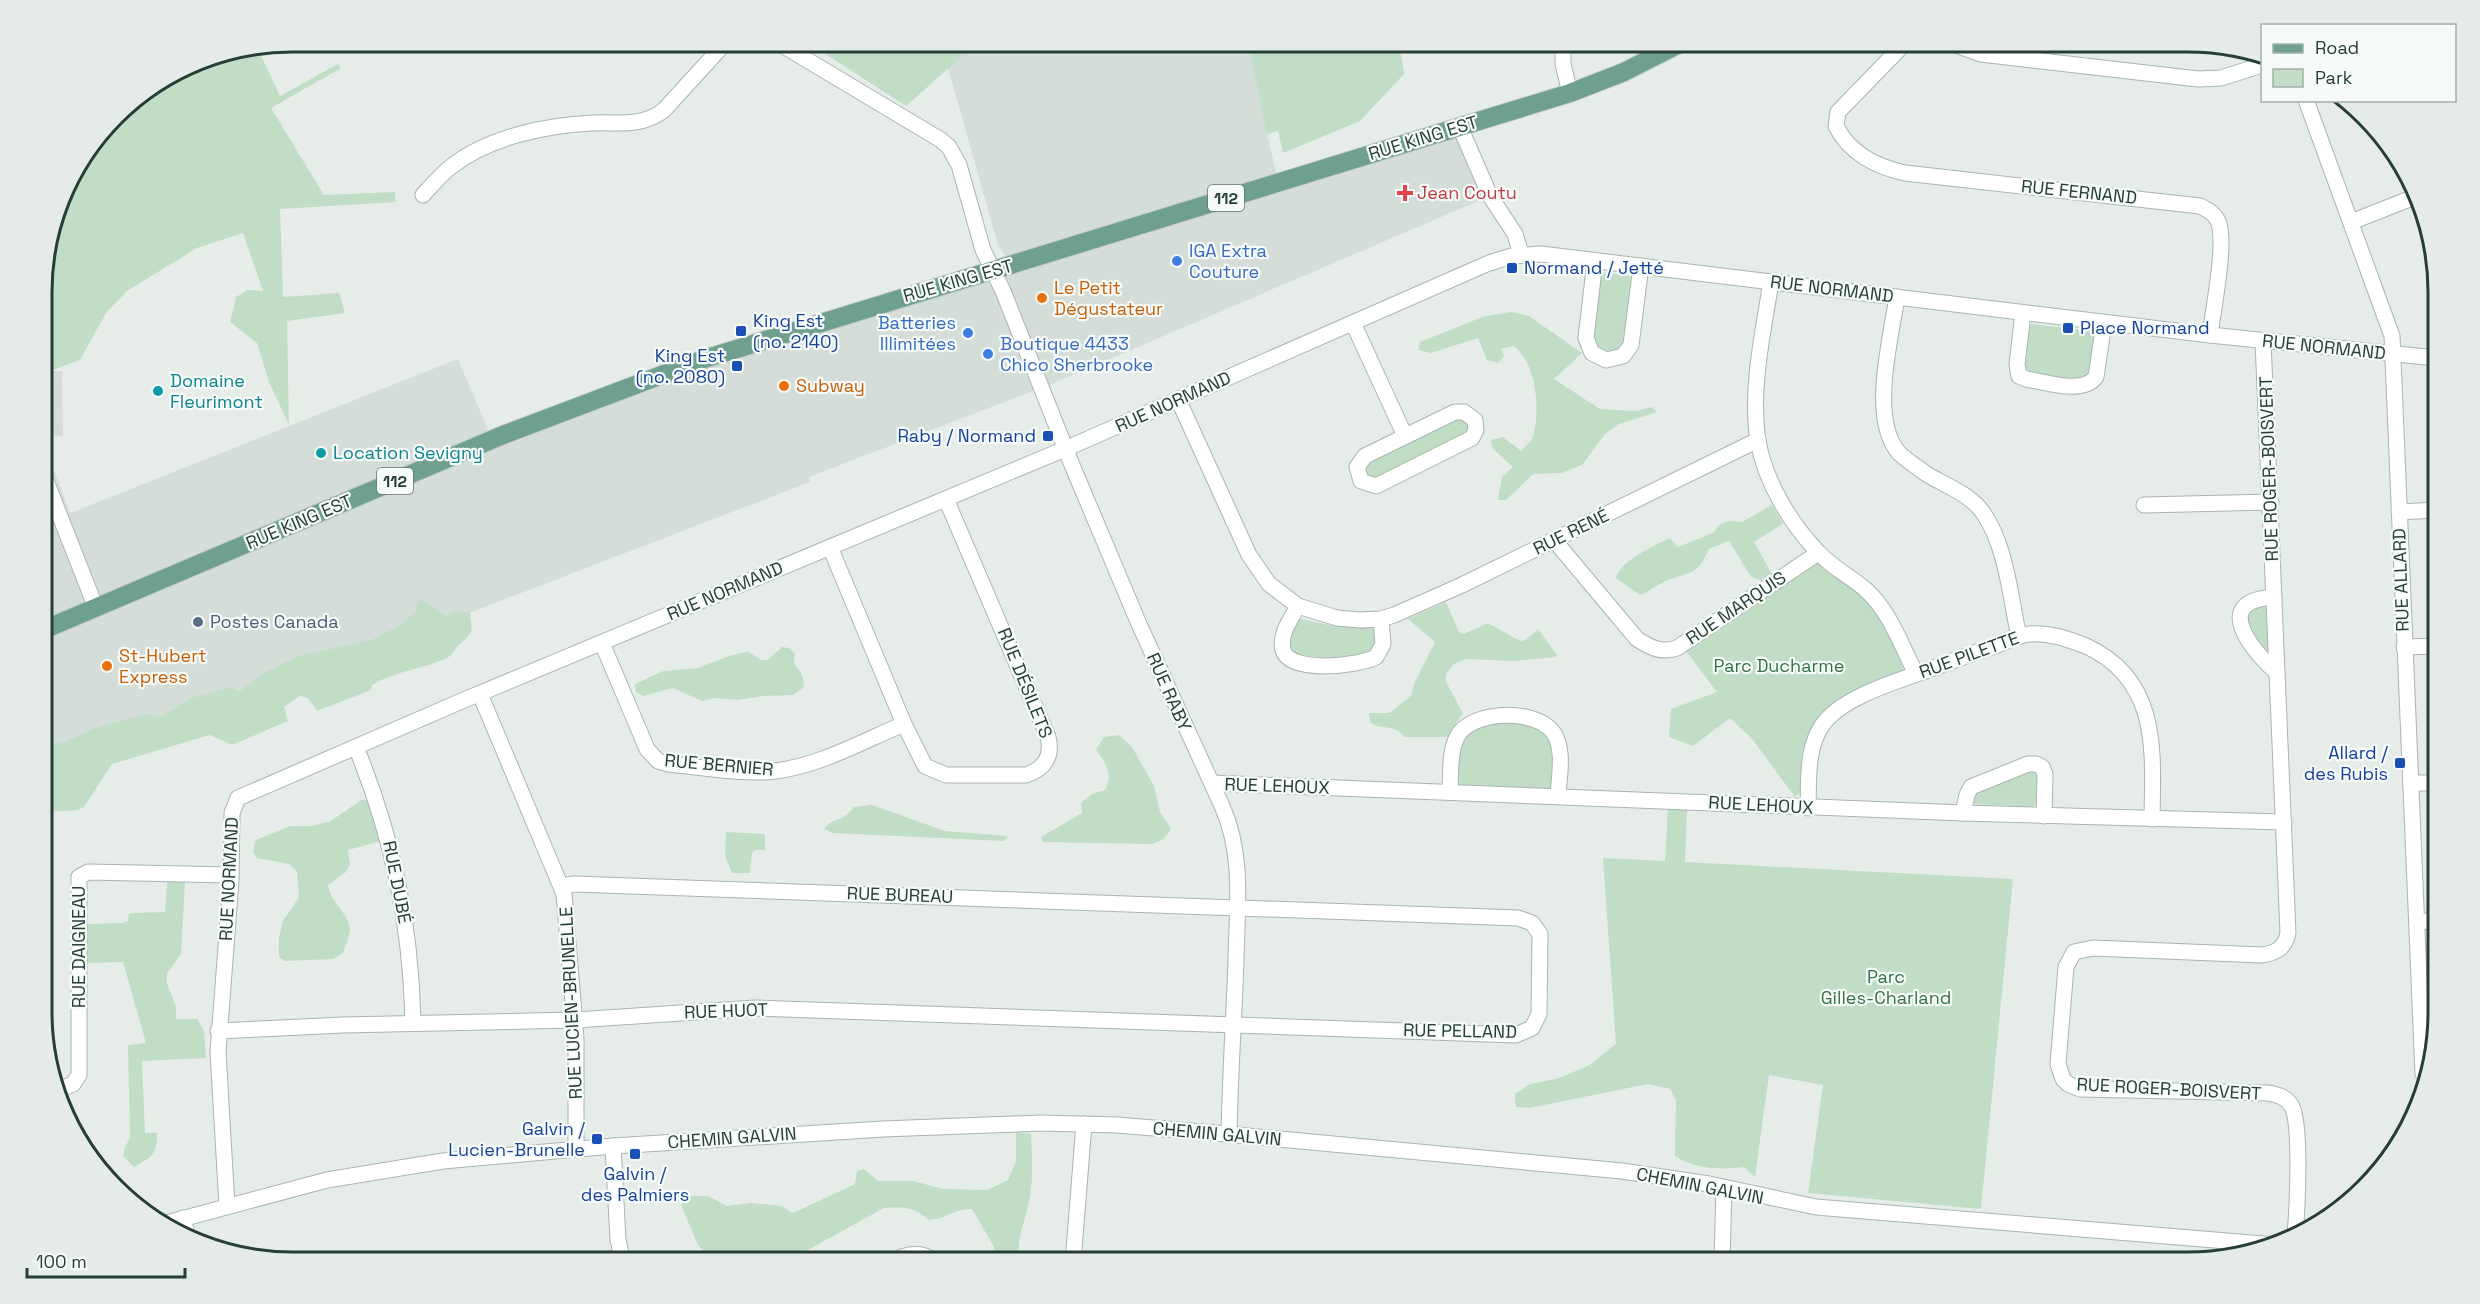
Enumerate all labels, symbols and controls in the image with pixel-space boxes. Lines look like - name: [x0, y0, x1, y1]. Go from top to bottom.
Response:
- legend: [2261, 24, 2456, 102]
- text: Road: [2315, 36, 2359, 59]
- text: Park: [2315, 66, 2353, 89]
- street label: RUE KING EST: [1365, 110, 1481, 165]
- street label: RUE FERNAND: [2020, 174, 2138, 209]
- place label: Jean Coutu: [1417, 181, 1517, 204]
- road number: 112: [1208, 185, 1244, 211]
- marker: Jean Coutu: [1398, 186, 1412, 200]
- place label: IGA Extra Couture: [1189, 239, 1267, 283]
- street label: RUE KING EST: [900, 254, 1016, 307]
- marker: IGA Extra Couture: [1170, 254, 1184, 268]
- place label: Normand / Jetté: [1524, 256, 1664, 279]
- marker: Normand / Jetté: [1505, 261, 1519, 275]
- street label: RUE NORMAND: [1769, 270, 1895, 307]
- place label: Le Petit Dégustateur: [1054, 276, 1163, 320]
- marker: Le Petit Dégustateur: [1035, 291, 1049, 305]
- place label: King Est (no. 2140): [753, 309, 838, 353]
- place label: Batteries Illimitées: [878, 311, 956, 355]
- place label: Place Normand: [2080, 316, 2210, 339]
- marker: Place Normand: [2061, 321, 2075, 335]
- marker: King Est (no. 2140): [734, 324, 748, 338]
- marker: Batteries Illimitées: [961, 326, 975, 340]
- street label: RUE NORMAND: [2261, 329, 2387, 364]
- place label: Boutique 4433 Chico Sherbrooke: [1000, 332, 1153, 376]
- place label: King Est (no. 2080): [636, 344, 725, 388]
- marker: Boutique 4433 Chico Sherbrooke: [981, 347, 995, 361]
- marker: King Est (no. 2080): [730, 359, 744, 373]
- street label: RUE NORMAND: [1111, 366, 1234, 437]
- place label: Domaine Fleurimont: [170, 369, 263, 413]
- place label: Subway: [796, 374, 865, 397]
- street label: RUE ROGER-BOISVERT: [2254, 376, 2283, 562]
- marker: Subway: [777, 379, 791, 393]
- marker: Domaine Fleurimont: [151, 384, 165, 398]
- place label: Raby / Normand: [897, 424, 1036, 447]
- marker: Raby / Normand: [1041, 429, 1055, 443]
- place label: Location Sevigny: [333, 441, 483, 464]
- marker: Location Sevigny: [314, 446, 328, 460]
- road number: 112: [377, 468, 413, 494]
- street label: RUE KING EST: [242, 489, 356, 554]
- street label: RUE RENÉ: [1529, 503, 1613, 560]
- street label: RUE ALLARD: [2387, 528, 2414, 632]
- street label: RUE NORMAND: [663, 556, 786, 625]
- street label: RUE MARQUIS: [1681, 566, 1790, 650]
- place label: Postes Canada: [210, 610, 339, 633]
- marker: Postes Canada: [191, 615, 205, 629]
- street label: RUE DÉSILETS: [993, 624, 1058, 741]
- street label: RUE PILETTE: [1916, 626, 2022, 683]
- place label: St-Hubert Express: [119, 644, 206, 688]
- street label: RUE RABY: [1142, 649, 1197, 735]
- park label: Parc Ducharme: [1714, 654, 1844, 677]
- marker: St-Hubert Express: [100, 659, 114, 673]
- place label: Allard / des Rubis: [2304, 741, 2388, 785]
- street label: RUE BERNIER: [664, 748, 775, 781]
- marker: Allard / des Rubis: [2393, 756, 2407, 770]
- street label: RUE LEHOUX: [1224, 772, 1330, 799]
- street label: RUE LEHOUX: [1708, 790, 1814, 819]
- street label: RUE NORMAND: [214, 816, 243, 942]
- street label: RUE DUBÉ: [378, 838, 417, 925]
- street label: RUE BUREAU: [846, 881, 954, 908]
- street label: RUE DAIGNEAU: [67, 886, 90, 1008]
- street label: RUE LUCIEN-BRUNELLE: [554, 906, 587, 1100]
- park label: Parc Gilles-Charland: [1821, 965, 1951, 1009]
- street label: RUE HUOT: [684, 998, 769, 1023]
- street label: RUE PELLAND: [1403, 1018, 1517, 1043]
- street label: RUE ROGER-BOISVERT: [2076, 1072, 2263, 1105]
- street label: CHEMIN GALVIN: [1152, 1116, 1282, 1151]
- place label: Galvin / Lucien-Brunelle: [448, 1117, 585, 1161]
- street label: CHEMIN GALVIN: [667, 1122, 797, 1153]
- marker: Galvin / Lucien-Brunelle: [590, 1132, 604, 1146]
- marker: Galvin / des Palmiers: [628, 1147, 642, 1161]
- place label: Galvin / des Palmiers: [581, 1162, 689, 1206]
- street label: CHEMIN GALVIN: [1635, 1162, 1766, 1209]
- scale bar: [27, 1241, 184, 1279]
- text: 100 m: [36, 1250, 87, 1273]

